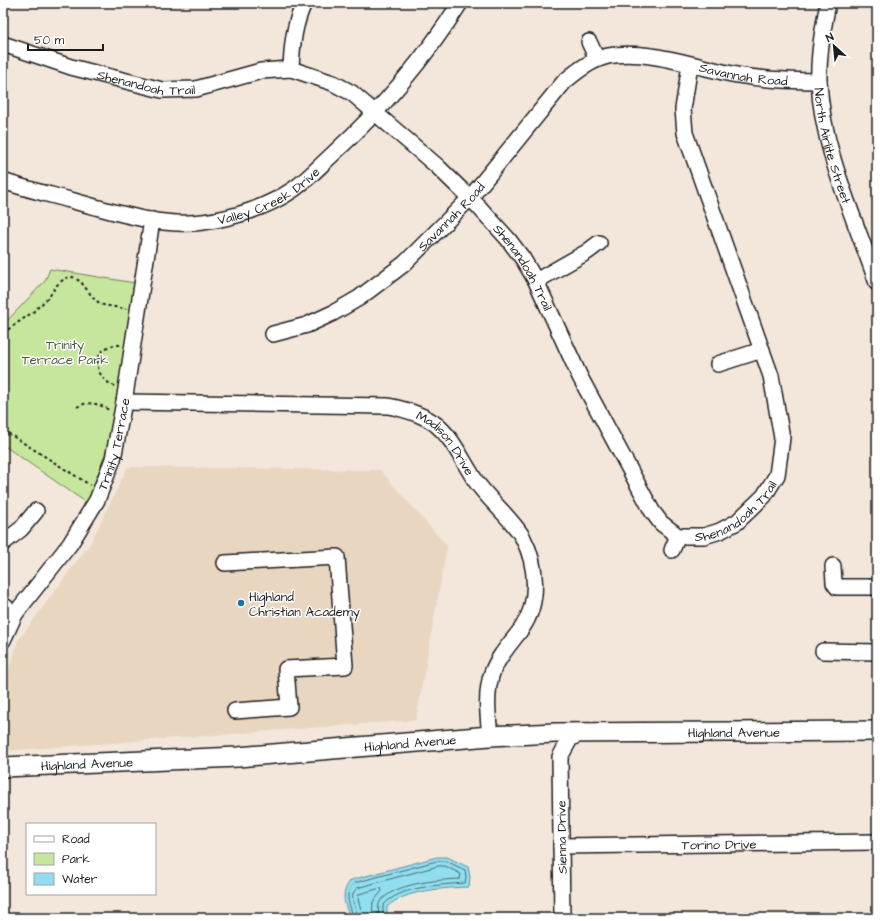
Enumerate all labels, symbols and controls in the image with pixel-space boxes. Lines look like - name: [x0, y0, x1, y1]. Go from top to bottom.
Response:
- scale bar: [28, 26, 103, 52]
- north arrow: [814, 26, 854, 66]
- text: N: [823, 29, 836, 46]
- text: 50 m: [34, 32, 65, 49]
- street label: Savannah Road: [697, 58, 788, 90]
- street label: Shenandoah Trail: [95, 66, 195, 100]
- street label: North Airlite Street: [809, 87, 855, 207]
- street label: Valley Creek Drive: [216, 163, 324, 229]
- street label: Savannah Road: [414, 179, 489, 256]
- street label: Shenandoah Trail: [489, 221, 556, 314]
- park label: Trinity Terrace Park: [22, 336, 108, 369]
- street label: Trinity Terrace: [94, 397, 135, 493]
- street label: Madison Drive: [413, 407, 478, 479]
- street label: Shenandoah Trail: [695, 477, 781, 546]
- place label: Highland Christian Academy: [249, 588, 360, 622]
- marker: Highland Christian Academy: [236, 598, 246, 608]
- street label: Highland Avenue: [688, 724, 780, 743]
- street label: Highland Avenue: [364, 731, 457, 757]
- street label: Highland Avenue: [40, 753, 133, 776]
- street label: Sienna Drive: [552, 800, 572, 874]
- legend: [26, 823, 156, 895]
- text: Road: [62, 831, 90, 848]
- street label: Torino Drive: [681, 836, 757, 854]
- text: Park: [62, 851, 90, 868]
- text: Water: [62, 871, 98, 888]

